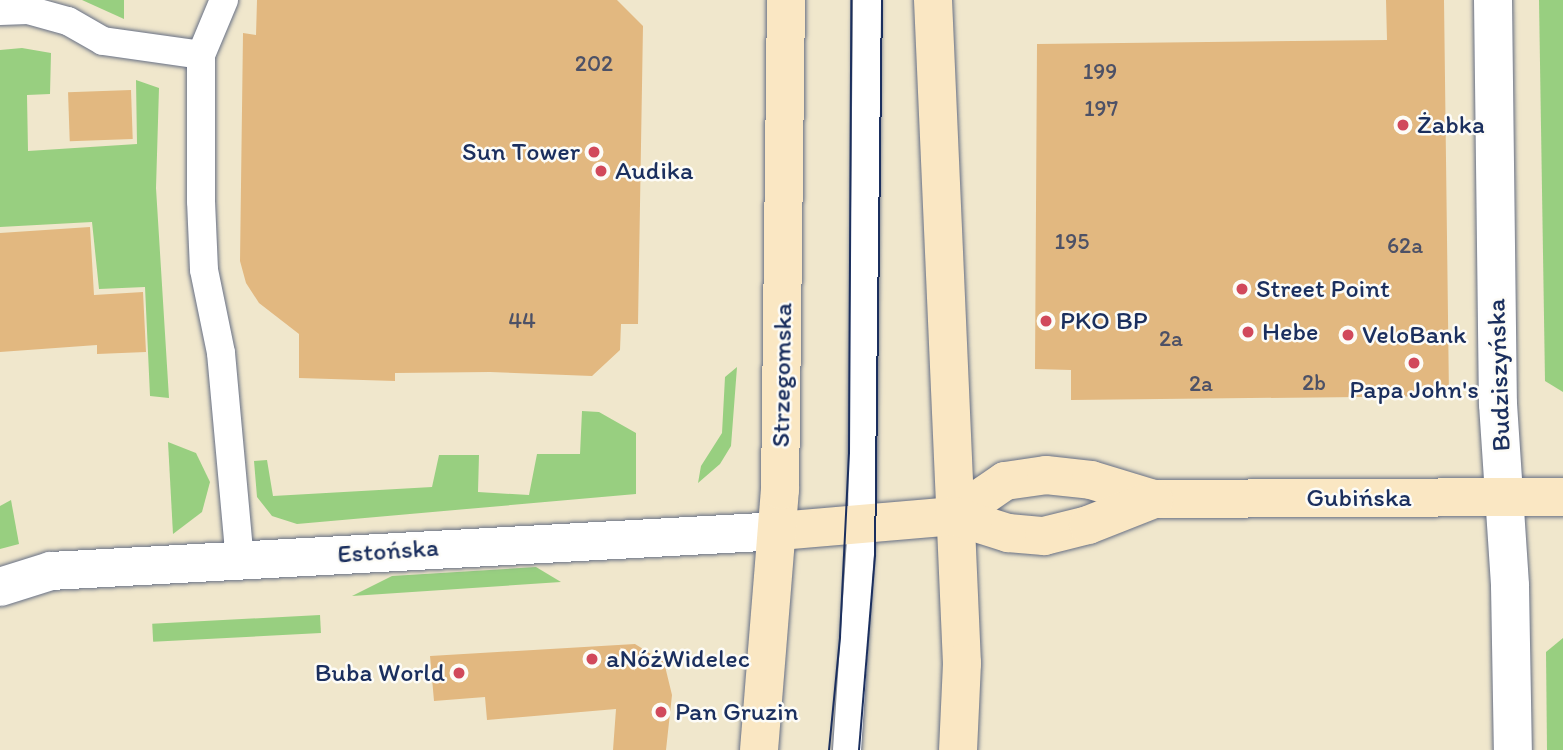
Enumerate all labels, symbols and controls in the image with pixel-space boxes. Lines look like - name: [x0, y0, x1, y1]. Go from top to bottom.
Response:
- house number: 202: [575, 49, 613, 77]
- house number: 199: [1083, 57, 1117, 85]
- house number: 197: [1084, 94, 1118, 122]
- place label: Żabka: [1417, 109, 1485, 141]
- marker: Żabka: [1395, 117, 1411, 133]
- place label: Sun Tower: [465, 136, 580, 168]
- marker: Sun Tower: [586, 144, 602, 160]
- place label: Audika: [615, 155, 694, 187]
- marker: Audika: [593, 163, 609, 179]
- house number: 195: [1055, 227, 1089, 255]
- house number: 62a: [1387, 231, 1423, 259]
- place label: Street Point: [1256, 273, 1389, 305]
- marker: Street Point: [1234, 281, 1250, 297]
- street label: Budziszyńska: [1481, 298, 1517, 452]
- street label: Strzegomska: [765, 302, 799, 448]
- place label: PKO BP: [1060, 305, 1147, 337]
- house number: 44: [508, 306, 536, 334]
- marker: PKO BP: [1038, 313, 1054, 329]
- place label: Hebe: [1262, 316, 1318, 348]
- place label: VeloBank: [1362, 319, 1466, 351]
- house number: 2a: [1159, 324, 1183, 352]
- marker: Hebe: [1240, 324, 1256, 340]
- marker: VeloBank: [1340, 327, 1356, 343]
- marker: Papa John's: [1406, 355, 1422, 371]
- house number: 2b: [1302, 368, 1326, 396]
- house number: 2a: [1189, 369, 1213, 397]
- place label: Papa John's: [1349, 374, 1479, 406]
- street label: Gubińska: [1306, 482, 1412, 514]
- street label: Estońska: [336, 532, 440, 570]
- place label: aNóżWidelec: [606, 643, 750, 675]
- marker: aNóżWidelec: [584, 651, 600, 667]
- place label: Buba World: [315, 657, 445, 689]
- marker: Buba World: [451, 665, 467, 681]
- place label: Pan Gruzin: [675, 696, 799, 728]
- marker: Pan Gruzin: [653, 704, 669, 720]

